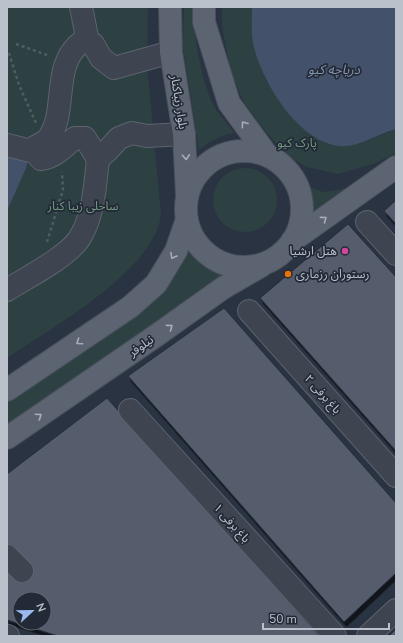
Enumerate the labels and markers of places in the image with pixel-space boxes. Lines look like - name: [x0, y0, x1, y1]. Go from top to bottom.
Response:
- place label: هتل ارشیا: [290, 243, 337, 259]
- marker: هتل ارشیا: [340, 246, 350, 256]
- place label: رستوران رزماری: [296, 266, 370, 282]
- marker: رستوران رزماری: [283, 269, 293, 279]

